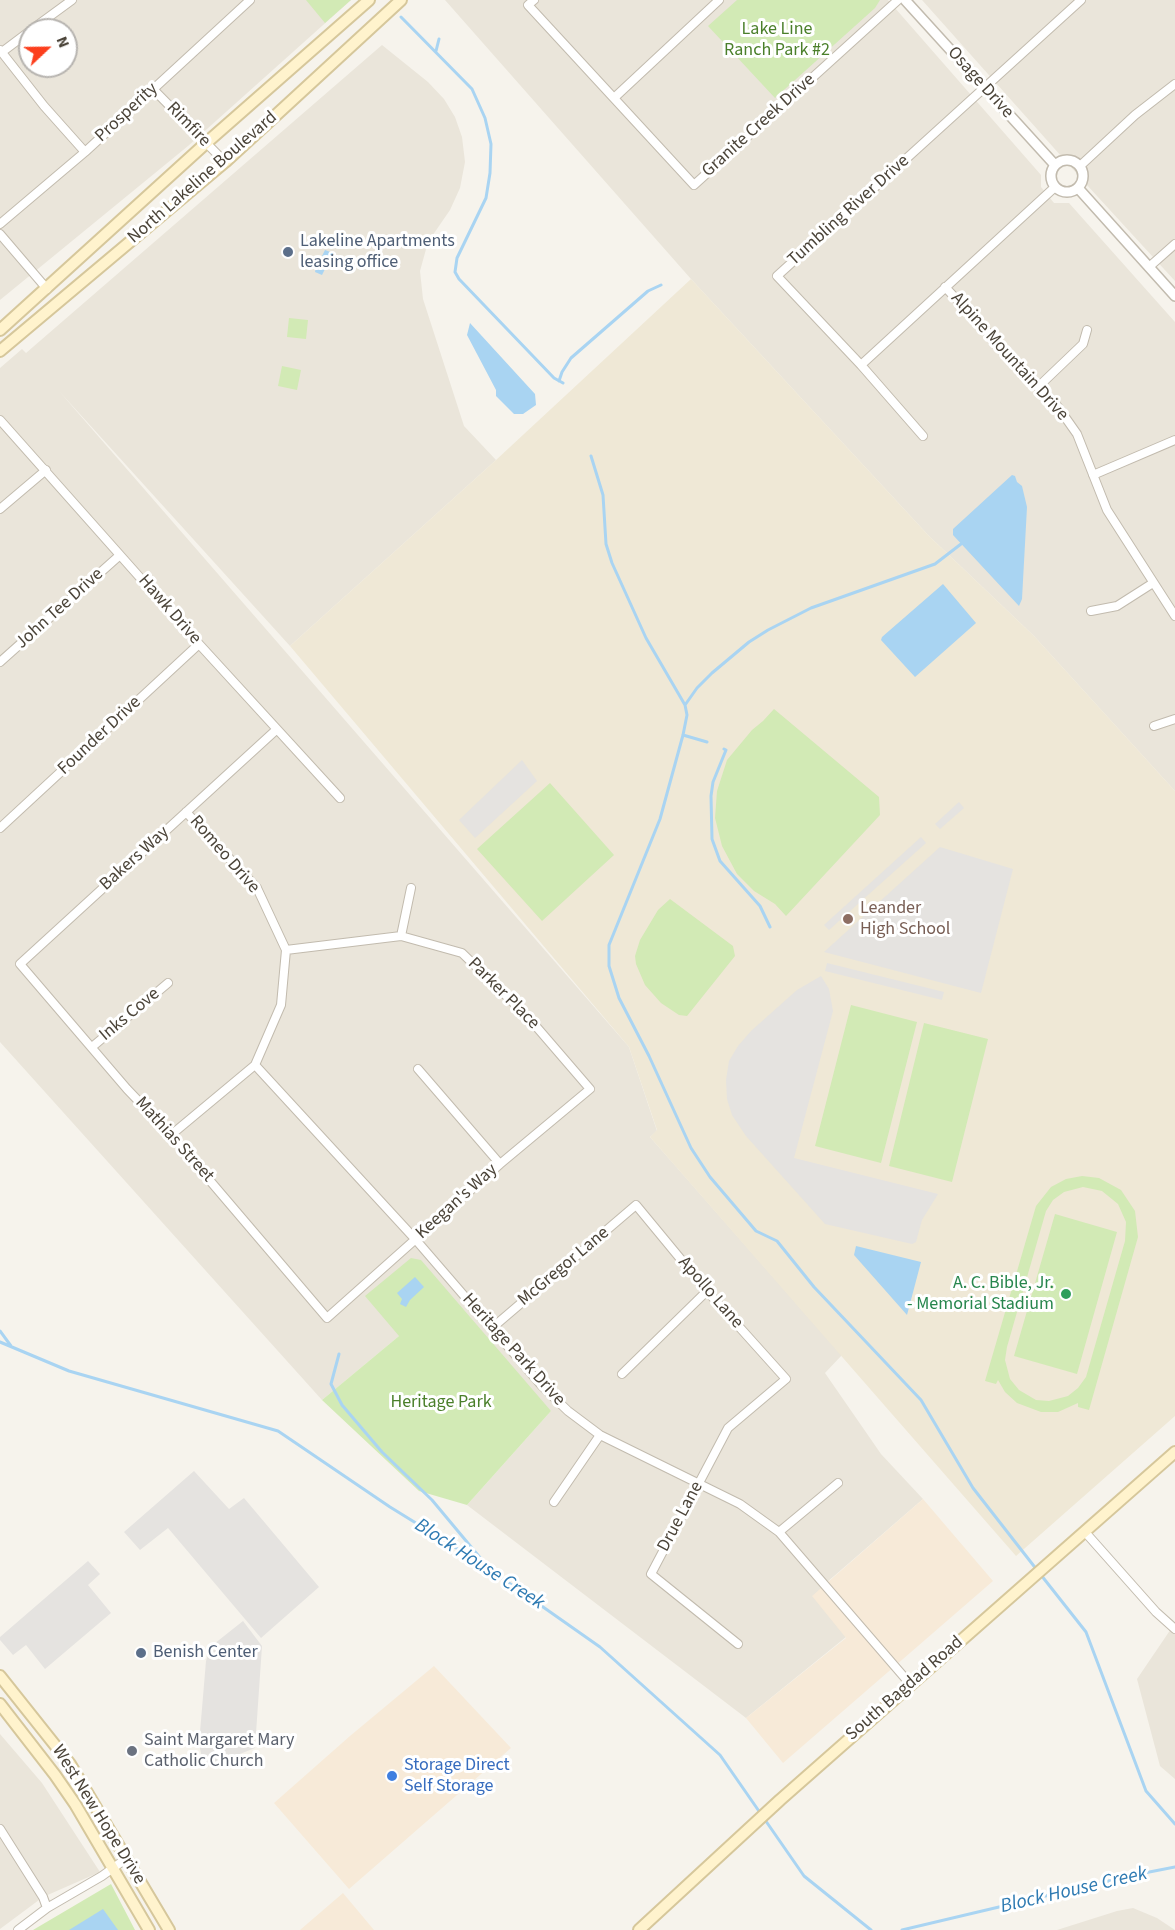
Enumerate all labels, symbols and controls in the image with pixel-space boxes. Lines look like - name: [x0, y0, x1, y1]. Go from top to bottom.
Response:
- north arrow: [18, 18, 78, 78]
- park label: Lake Line Ranch Park #2: [724, 19, 830, 62]
- text: N: [51, 33, 75, 51]
- street label: Osage Drive: [942, 43, 1018, 123]
- street label: Granite Creek Drive: [698, 70, 820, 182]
- street label: Prosperity: [91, 79, 163, 147]
- street label: Rimfire: [161, 98, 215, 152]
- street label: North Lakeline Boulevard: [124, 107, 282, 249]
- street label: Tumbling River Drive: [784, 151, 914, 271]
- place label: Lakeline Apartments leasing office: [300, 231, 455, 274]
- marker: Lakeline Apartments leasing office: [281, 245, 295, 259]
- street label: Alpine Mountain Drive: [946, 288, 1072, 426]
- street label: John Tee Drive: [12, 564, 108, 654]
- street label: Hawk Drive: [133, 571, 205, 649]
- street label: Founder Drive: [54, 692, 146, 780]
- street label: Romeo Drive: [184, 812, 264, 898]
- street label: Bakers Way: [96, 822, 174, 896]
- place label: Leander High School: [860, 898, 950, 940]
- marker: Leander High School: [841, 912, 855, 926]
- street label: Parker Place: [463, 954, 543, 1034]
- street label: Inks Cove: [96, 984, 164, 1046]
- street label: Mathias Street: [130, 1093, 218, 1187]
- street label: Keegan's Way: [412, 1160, 502, 1244]
- street label: McGregor Lane: [514, 1223, 614, 1311]
- street label: Apollo Lane: [673, 1252, 747, 1334]
- place label: A. C. Bible, Jr. - Memorial Stadium: [907, 1273, 1054, 1316]
- marker: A. C. Bible, Jr. - Memorial Stadium: [1059, 1287, 1073, 1301]
- street label: Heritage Park Drive: [457, 1289, 569, 1411]
- park label: Heritage Park: [390, 1392, 492, 1414]
- street label: Drue Lane: [654, 1478, 708, 1556]
- water label: Block House Creek: [410, 1514, 548, 1616]
- street label: South Bagdad Road: [842, 1632, 968, 1746]
- place label: Benish Center: [153, 1642, 258, 1664]
- marker: Benish Center: [134, 1646, 148, 1660]
- place label: Saint Margaret Mary Catholic Church: [144, 1730, 294, 1772]
- street label: West New Hope Drive: [46, 1741, 150, 1889]
- marker: Saint Margaret Mary Catholic Church: [125, 1744, 139, 1758]
- place label: Storage Direct Self Storage: [404, 1755, 510, 1798]
- marker: Storage Direct Self Storage: [385, 1769, 399, 1783]
- water label: Block House Creek: [998, 1862, 1150, 1920]

